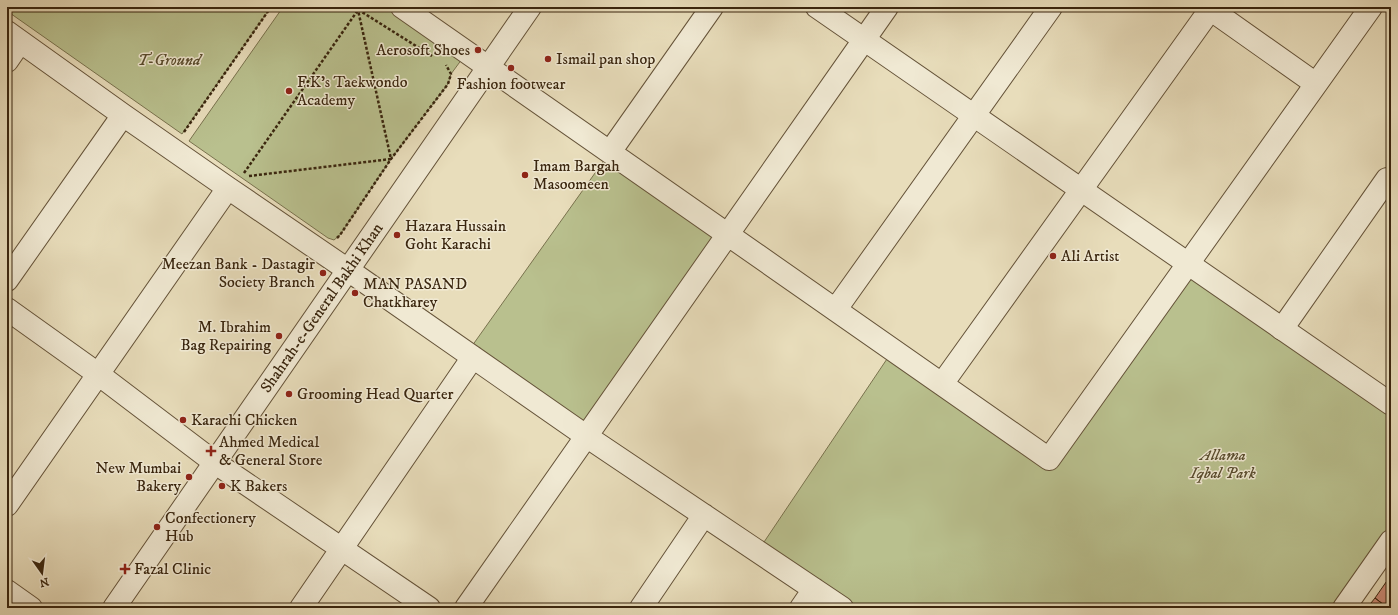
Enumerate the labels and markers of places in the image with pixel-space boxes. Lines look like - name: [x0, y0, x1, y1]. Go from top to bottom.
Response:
- place label: Aerosoft Shoes: [376, 40, 470, 60]
- marker: Aerosoft Shoes: [473, 45, 483, 55]
- place label: Ismail pan shop: [556, 49, 655, 69]
- marker: Ismail pan shop: [543, 54, 553, 64]
- marker: Fashion footwear: [506, 63, 516, 73]
- place label: F.K's Taekwondo Academy: [297, 72, 408, 110]
- place label: Fashion footwear: [457, 74, 565, 94]
- marker: F.K's Taekwondo Academy: [284, 86, 294, 96]
- place label: Imam Bargah Masoomeen: [533, 156, 620, 194]
- marker: Imam Bargah Masoomeen: [520, 170, 530, 180]
- place label: Hazara Hussain Goht Karachi: [405, 216, 507, 254]
- marker: Hazara Hussain Goht Karachi: [392, 230, 402, 240]
- place label: Ali Artist: [1061, 246, 1119, 266]
- marker: Ali Artist: [1048, 251, 1058, 261]
- place label: Meezan Bank - Dastagir Society Branch: [161, 254, 316, 292]
- marker: Meezan Bank - Dastagir Society Branch: [318, 268, 328, 278]
- place label: MAN PASAND Chatkharey: [363, 274, 467, 312]
- marker: MAN PASAND Chatkharey: [350, 288, 360, 298]
- place label: M. Ibrahim Bag Repairing: [180, 317, 271, 355]
- marker: M. Ibrahim Bag Repairing: [274, 331, 284, 341]
- place label: Grooming Head Quarter: [297, 384, 454, 404]
- marker: Grooming Head Quarter: [284, 389, 294, 399]
- place label: Karachi Chicken: [191, 410, 298, 430]
- marker: Karachi Chicken: [178, 415, 188, 425]
- place label: Ahmed Medical & General Store: [219, 432, 323, 470]
- marker: Ahmed Medical & General Store: [206, 446, 216, 456]
- place label: New Mumbai Bakery: [95, 458, 181, 496]
- marker: New Mumbai Bakery: [184, 472, 194, 482]
- place label: K Bakers: [230, 476, 287, 496]
- marker: K Bakers: [217, 481, 227, 491]
- place label: Confectionery Hub: [165, 508, 256, 546]
- marker: Confectionery Hub: [152, 522, 162, 532]
- place label: Fazal Clinic: [134, 559, 211, 579]
- marker: Fazal Clinic: [119, 563, 131, 575]

